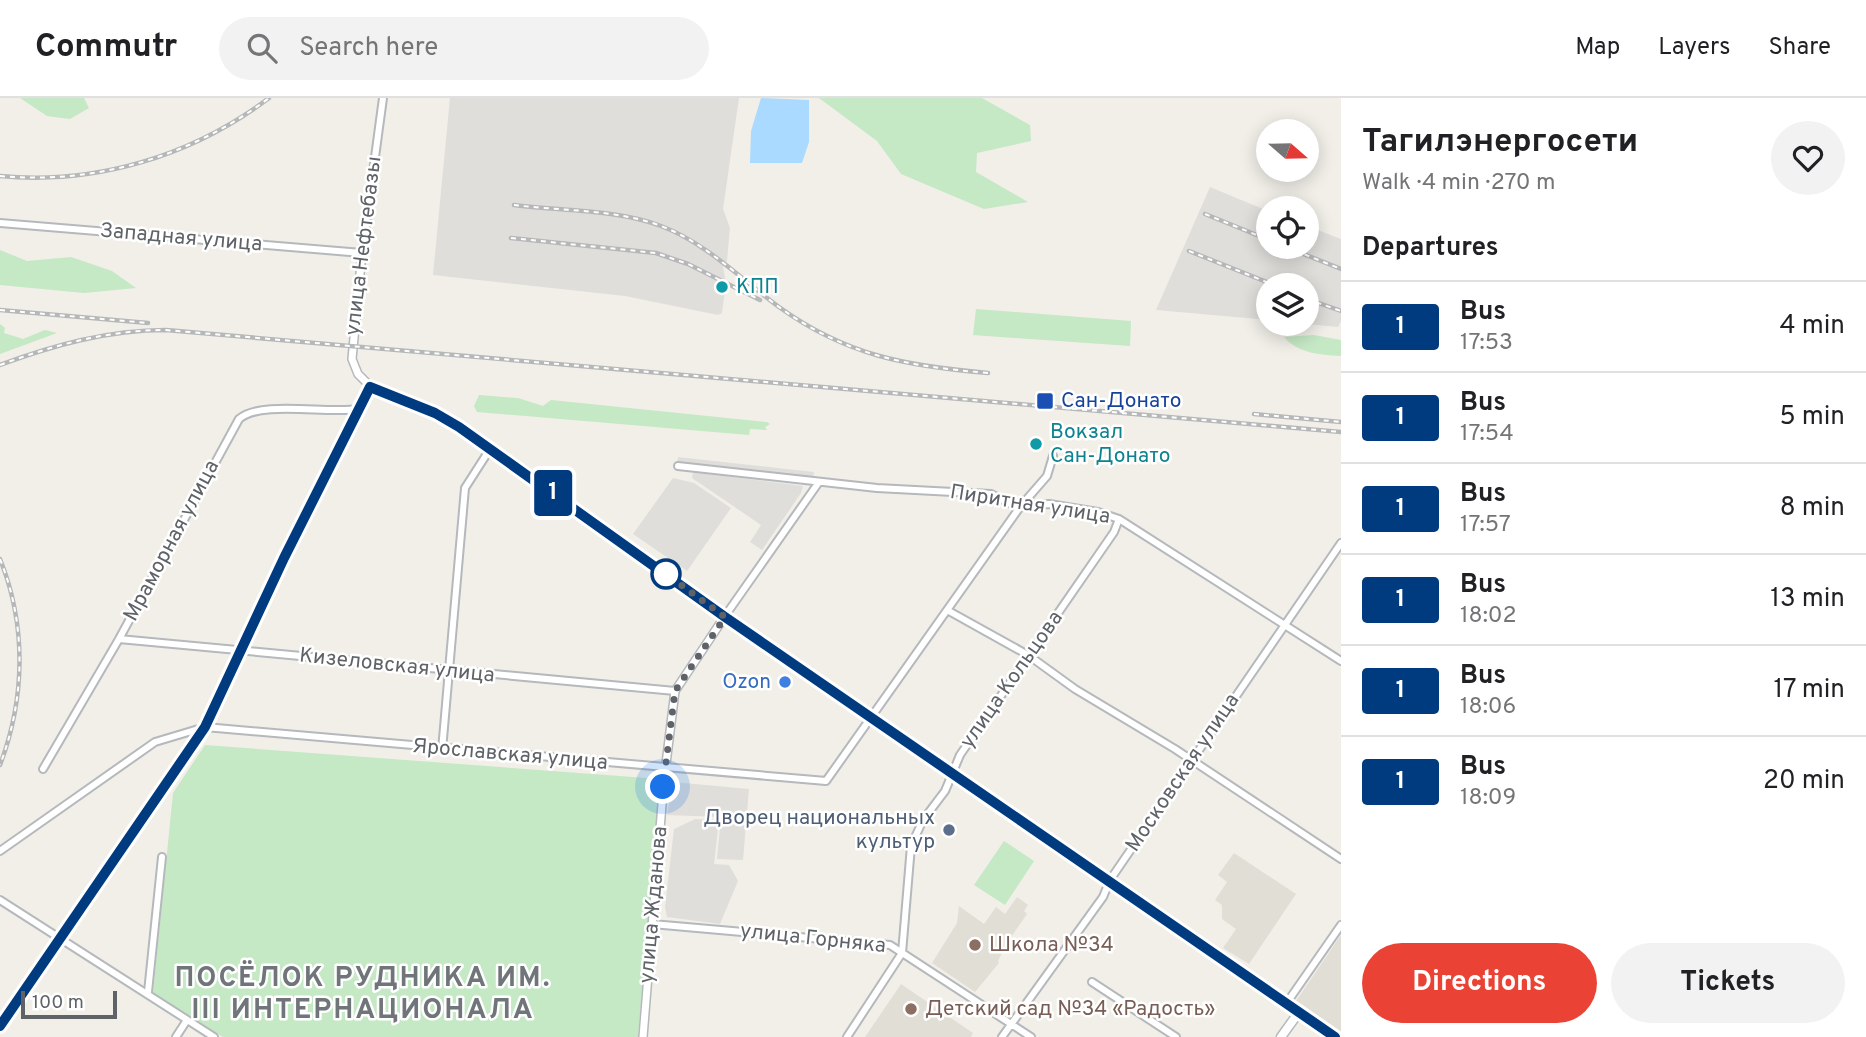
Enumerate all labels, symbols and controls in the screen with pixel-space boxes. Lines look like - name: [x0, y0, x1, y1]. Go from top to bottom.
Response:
- search box: [219, 17, 709, 80]
- text: Commutr: [35, 27, 177, 69]
- icon: search: [243, 29, 281, 67]
- text: Search here: [299, 32, 438, 65]
- text: Map: [1575, 33, 1620, 63]
- text: Layers: [1658, 33, 1730, 63]
- text: Share: [1768, 33, 1831, 63]
- north arrow: [1256, 119, 1320, 182]
- map controls: [1256, 119, 1319, 336]
- button: heart: [1771, 121, 1845, 195]
- text: Тагилэнергосети: [1362, 122, 1638, 164]
- street label: улица Нефтебазы: [340, 155, 388, 337]
- text: Walk · 4 min · 270 m: [1362, 169, 1555, 198]
- button: locate: [1256, 196, 1319, 259]
- street label: Западная улица: [99, 217, 263, 259]
- text: Departures: [1362, 232, 1499, 265]
- button: layers: [1256, 273, 1319, 336]
- place label: КПП: [736, 274, 779, 301]
- marker: КПП: [714, 279, 730, 295]
- text: Bus: [1460, 296, 1506, 329]
- text: 4 min: [1779, 310, 1845, 343]
- text: 1: [1396, 312, 1405, 342]
- text: 17:53: [1460, 329, 1513, 358]
- text: Bus: [1460, 387, 1506, 420]
- place label: Сан-Донато: [1061, 388, 1182, 415]
- marker: Сан-Донато: [1035, 391, 1055, 411]
- text: 5 min: [1779, 401, 1845, 434]
- text: 1: [1396, 403, 1405, 433]
- place label: Вокзал Сан-Донато: [1050, 419, 1171, 470]
- text: 17:54: [1460, 420, 1514, 449]
- marker: Вокзал Сан-Донато: [1028, 436, 1044, 452]
- street label: Мраморная улица: [118, 456, 226, 626]
- line badge: 1: [530, 470, 576, 516]
- text: 1: [548, 478, 558, 508]
- text: Bus: [1460, 478, 1506, 511]
- street label: Пиритная улица: [948, 479, 1112, 531]
- text: 8 min: [1780, 492, 1845, 525]
- text: 1: [1396, 494, 1405, 524]
- text: 17:57: [1460, 511, 1511, 540]
- unlabelled marker: [651, 559, 681, 589]
- text: Bus: [1460, 569, 1506, 602]
- text: 13 min: [1770, 583, 1845, 616]
- text: 1: [1396, 585, 1405, 615]
- text: 18:02: [1460, 602, 1517, 631]
- street label: улица Кольцова: [954, 606, 1070, 754]
- street label: Кизеловская улица: [298, 642, 496, 690]
- text: Bus: [1460, 660, 1506, 693]
- place label: Ozon: [722, 669, 771, 696]
- marker: Ozon: [777, 674, 793, 690]
- text: 17 min: [1773, 674, 1845, 707]
- text: 1: [1396, 676, 1405, 706]
- street label: Московская улица: [1120, 689, 1246, 857]
- text: 18:06: [1460, 693, 1516, 722]
- street label: Ярославская улица: [411, 733, 609, 777]
- text: Bus: [1460, 751, 1506, 784]
- text: 20 min: [1763, 765, 1845, 798]
- text: 1: [1396, 767, 1405, 797]
- your location: [645, 769, 680, 804]
- text: 18:09: [1460, 784, 1516, 813]
- place label: Дворец национальных культур: [703, 805, 935, 856]
- marker: Дворец национальных культур: [941, 822, 957, 838]
- street label: улица Жданова: [634, 825, 674, 985]
- street label: улица Горняка: [739, 918, 887, 960]
- place label: Школа №34: [989, 932, 1114, 959]
- marker: Школа №34: [967, 937, 983, 953]
- button: Directions: [1362, 943, 1597, 1023]
- button: Tickets: [1611, 943, 1845, 1023]
- district label: ПОСЁЛОК РУДНИКА ИМ. III ИНТЕРНАЦИОНАЛА: [174, 959, 552, 1029]
- scale bar: [21, 988, 117, 1020]
- text: 100 m: [32, 991, 84, 1015]
- place label: Детский сад №34 «Радость»: [925, 996, 1215, 1023]
- marker: Детский сад №34 «Радость»: [903, 1001, 919, 1017]

